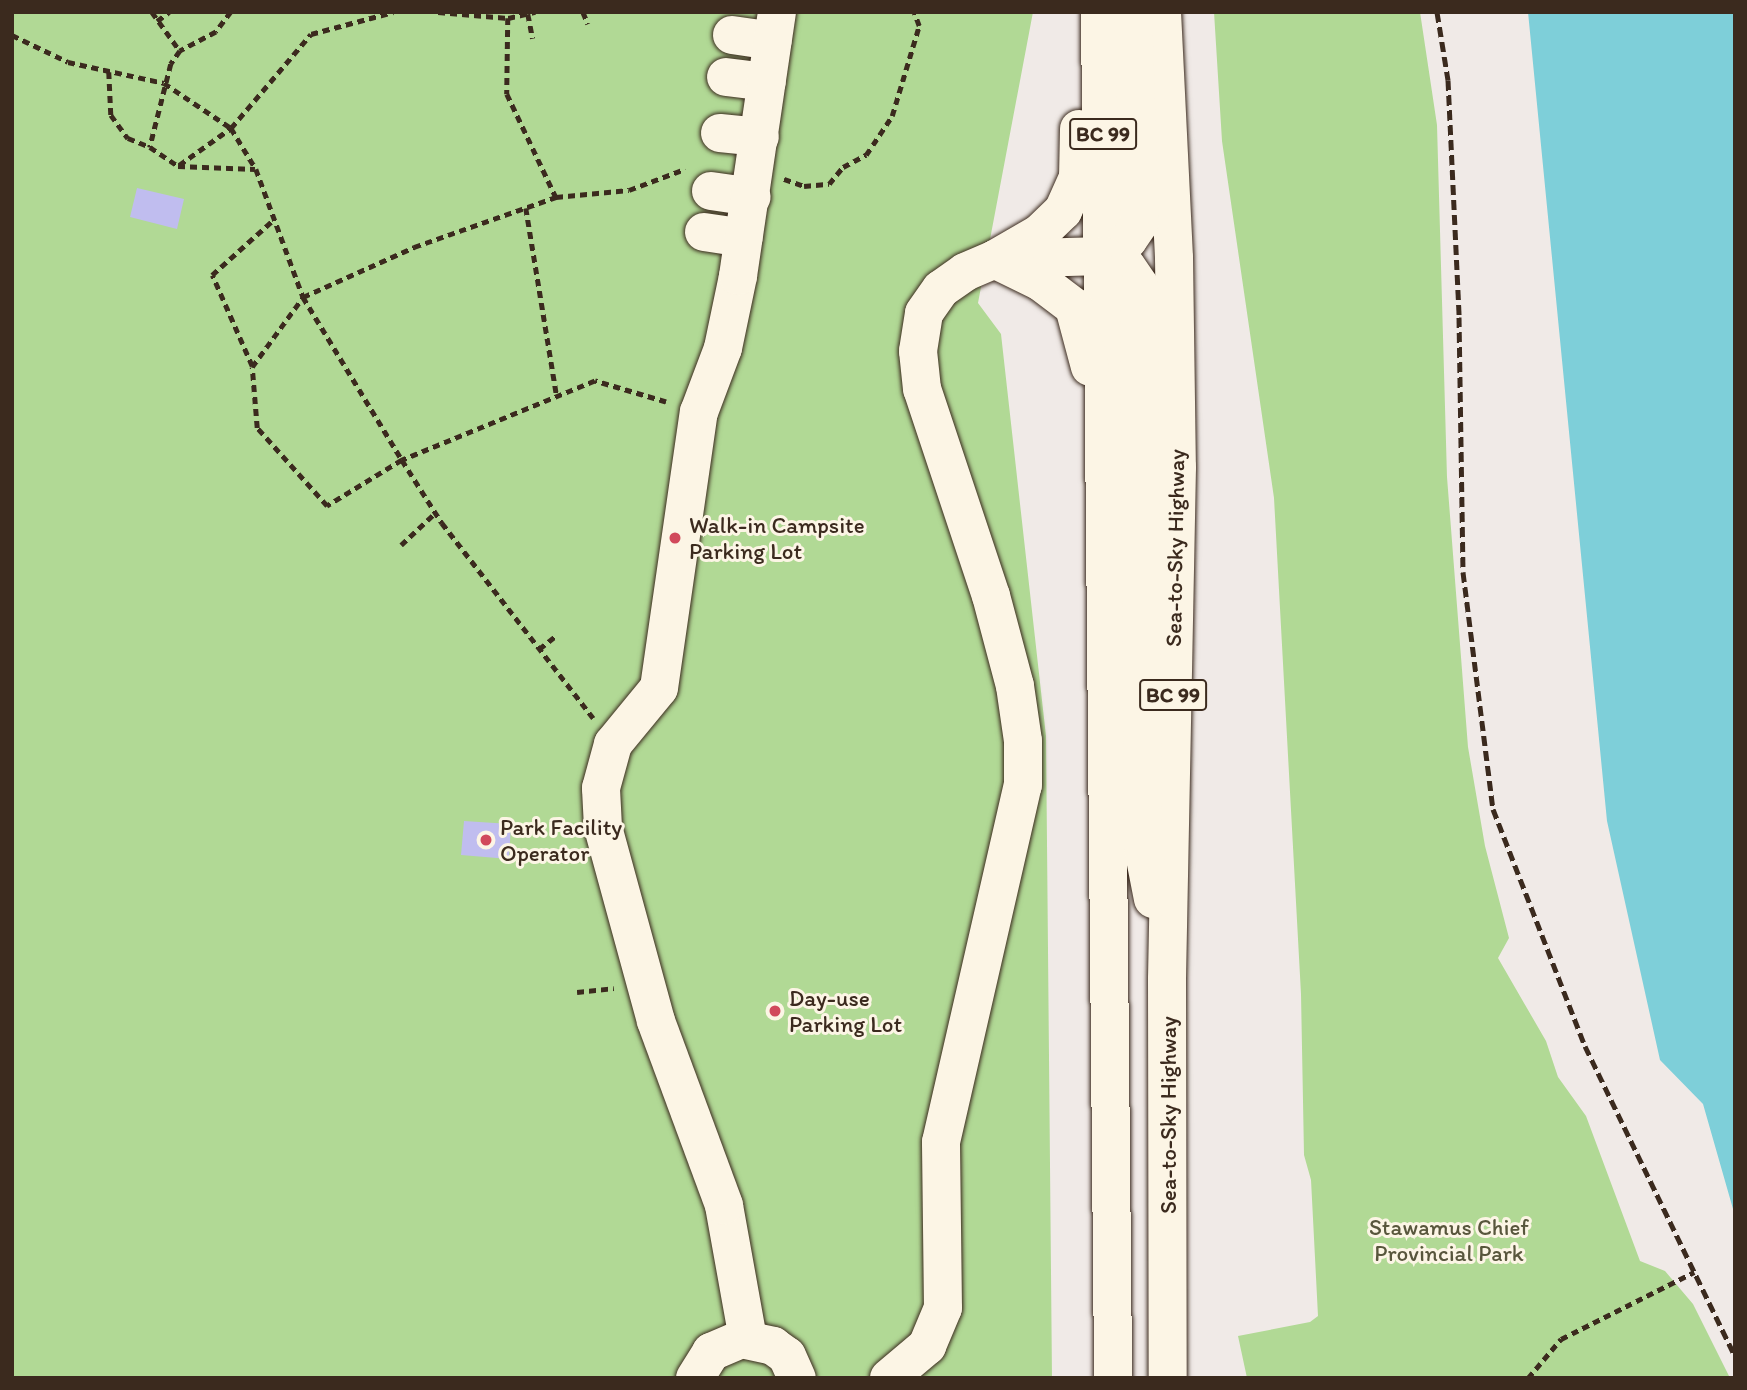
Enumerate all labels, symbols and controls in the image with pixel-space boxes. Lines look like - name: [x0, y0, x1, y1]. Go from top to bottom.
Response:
- road number: BC 99: [1068, 116, 1138, 152]
- street label: Sea-to-Sky Highway: [1159, 449, 1191, 647]
- place label: Walk-in Campsite Parking Lot: [689, 511, 865, 565]
- marker: Walk-in Campsite Parking Lot: [667, 530, 683, 546]
- road number: BC 99: [1138, 678, 1208, 712]
- place label: Park Facility Operator: [500, 813, 622, 867]
- marker: Park Facility Operator: [478, 832, 494, 848]
- place label: Day-use Parking Lot: [789, 984, 902, 1038]
- marker: Day-use Parking Lot: [767, 1003, 783, 1019]
- street label: Sea-to-Sky Highway: [1154, 1016, 1182, 1214]
- park label: Stawamus Chief Provincial Park: [1369, 1213, 1529, 1267]

